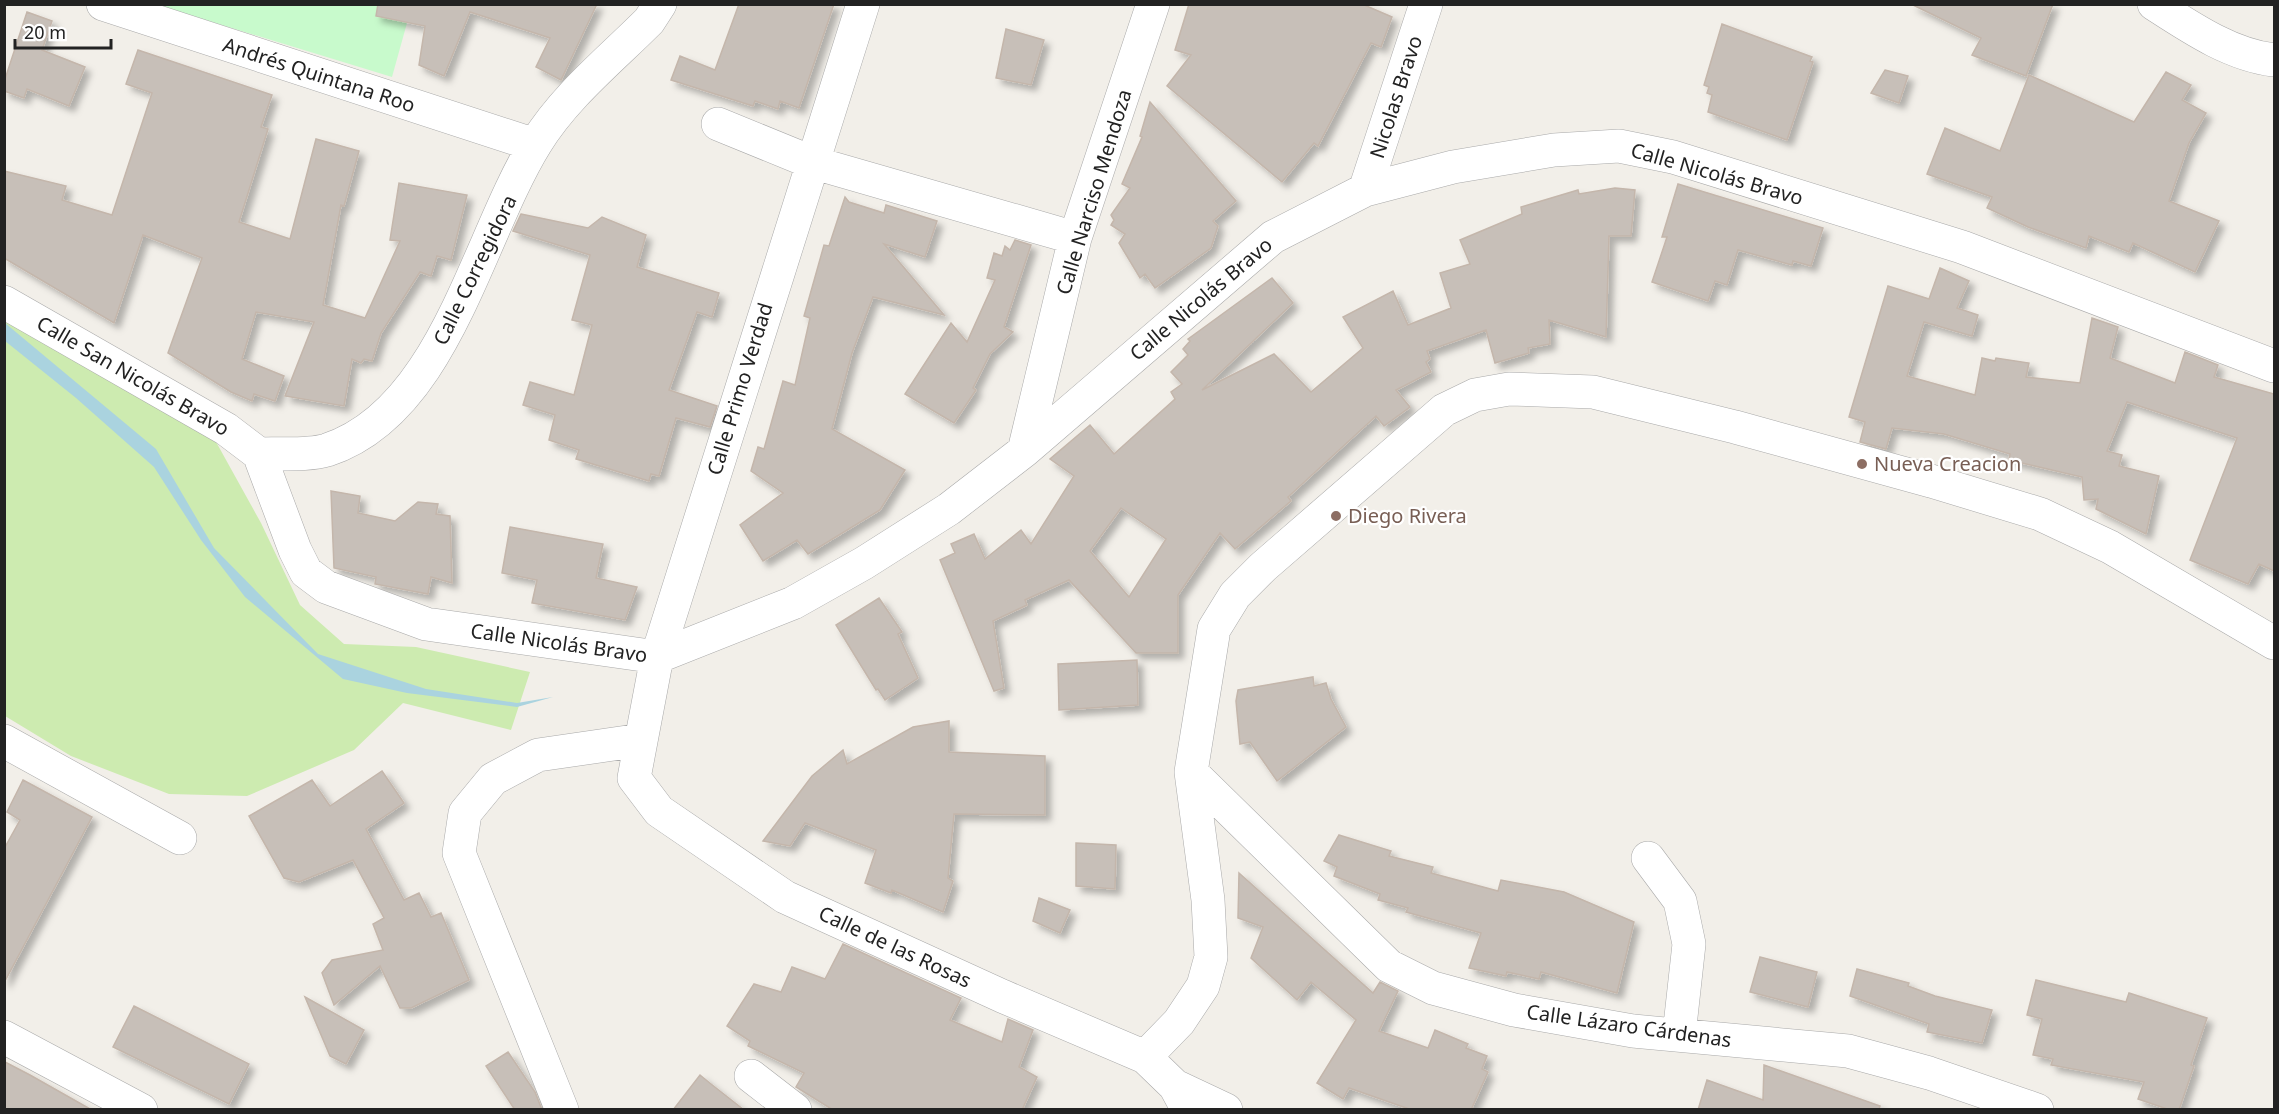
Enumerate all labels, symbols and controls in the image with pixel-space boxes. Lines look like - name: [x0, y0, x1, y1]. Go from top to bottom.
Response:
- scale bar: [15, 12, 111, 50]
- text: 20 m: [24, 20, 66, 44]
- street label: Andrés Quintana Roo: [220, 31, 419, 118]
- street label: Nicolas Bravo: [1363, 32, 1428, 162]
- street label: Calle Narciso Mendoza: [1049, 86, 1138, 298]
- street label: Calle Nicolás Bravo: [1628, 136, 1807, 211]
- street label: Calle Corregidora: [427, 190, 523, 349]
- street label: Calle Nicolás Bravo: [1124, 231, 1278, 366]
- street label: Calle Primo Verdad: [700, 299, 779, 478]
- street label: Calle San Nicolás Bravo: [32, 309, 234, 442]
- place label: Nueva Creacion: [1874, 450, 2021, 477]
- marker: Nueva Creacion: [1855, 457, 1869, 471]
- place label: Diego Rivera: [1348, 502, 1467, 529]
- marker: Diego Rivera: [1329, 509, 1343, 523]
- street label: Calle Nicolás Bravo: [469, 617, 649, 668]
- street label: Calle de las Rosas: [814, 899, 976, 994]
- street label: Calle Lázaro Cárdenas: [1525, 998, 1733, 1053]

